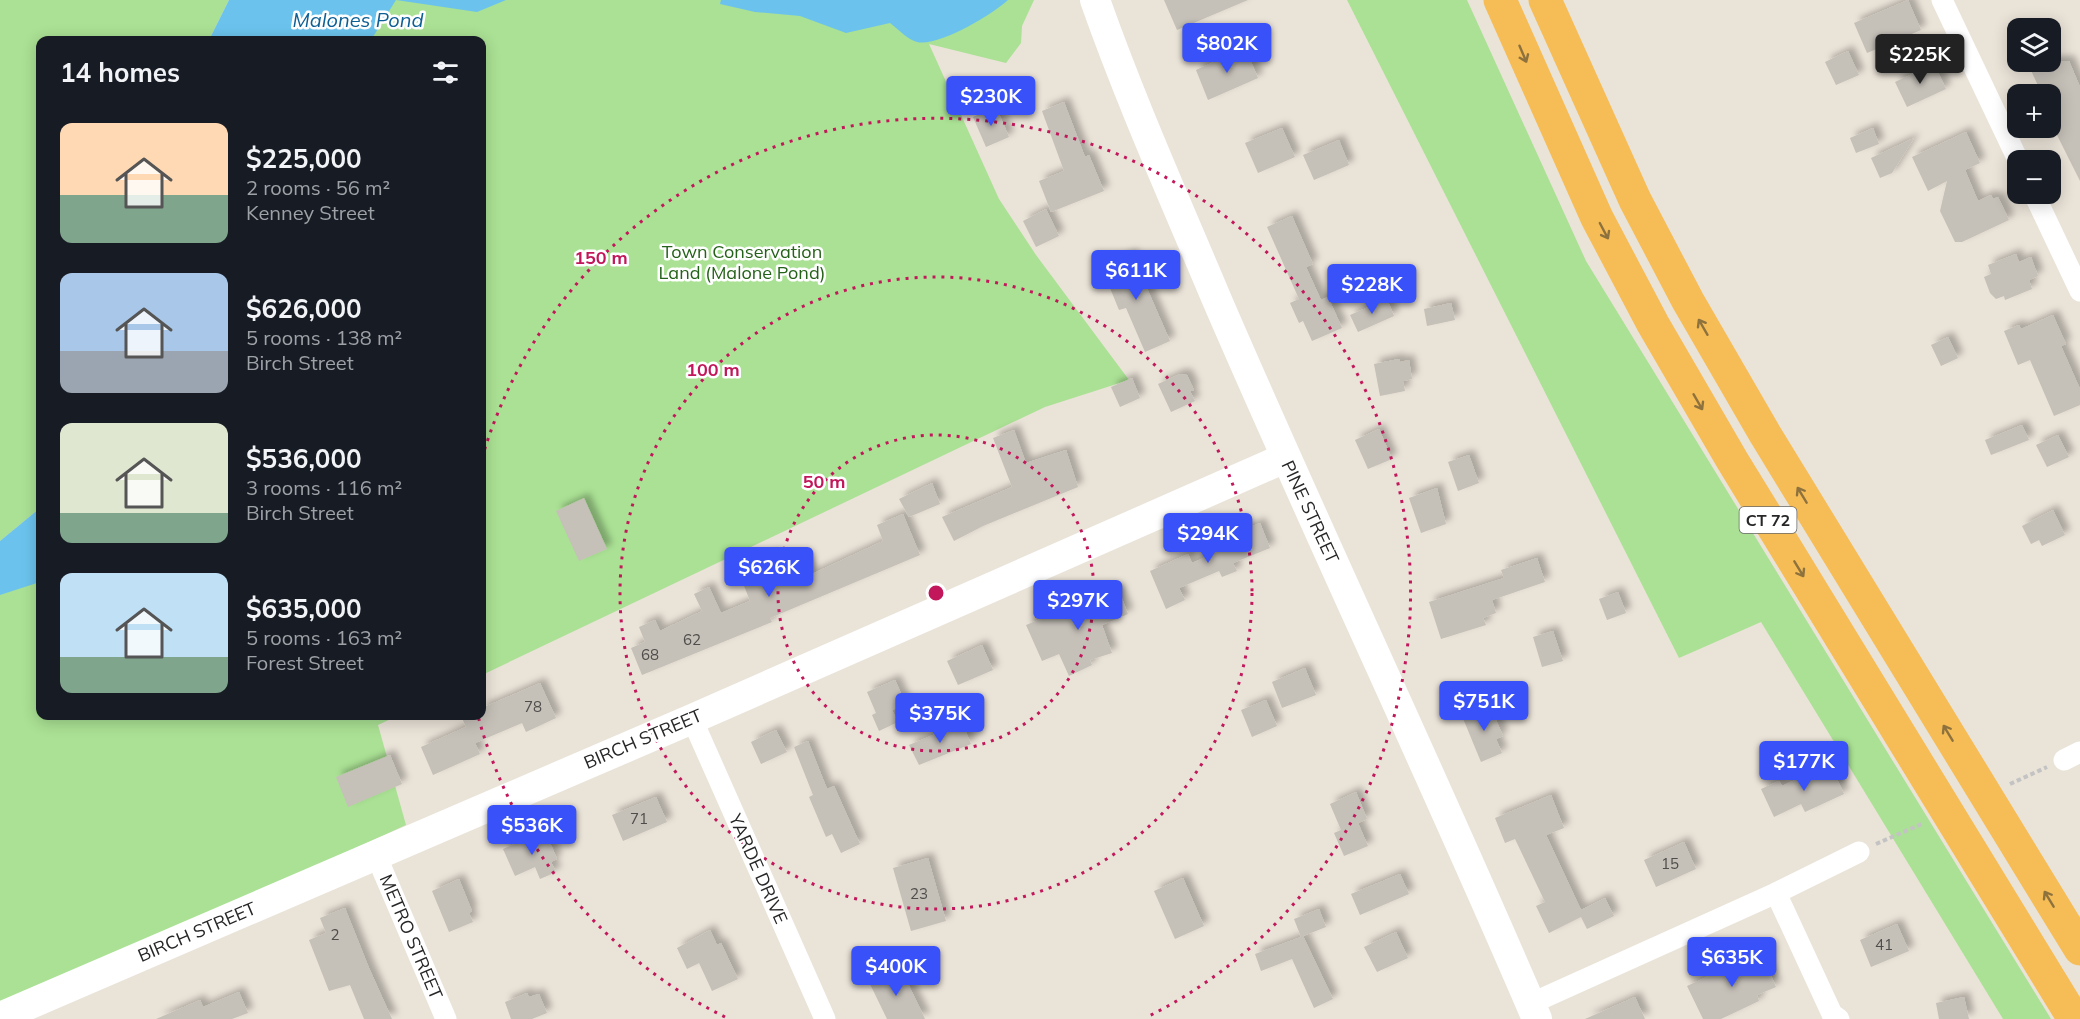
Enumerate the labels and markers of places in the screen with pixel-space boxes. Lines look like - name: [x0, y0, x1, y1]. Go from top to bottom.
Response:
- pin: $802K: [1185, 23, 1269, 74]
- pin: $225K: [1878, 34, 1962, 85]
- pin: $230K: [949, 76, 1033, 127]
- pin: $611K: [1094, 250, 1178, 301]
- pin: $228K: [1330, 264, 1414, 315]
- pin: $294K: [1166, 513, 1250, 564]
- pin: $626K: [727, 547, 811, 598]
- pin: $297K: [1036, 580, 1120, 631]
- centre of rings: [926, 583, 946, 603]
- pin: $751K: [1442, 681, 1526, 732]
- pin: $375K: [898, 693, 982, 744]
- pin: $177K: [1762, 741, 1846, 792]
- pin: $536K: [490, 805, 574, 856]
- pin: $635K: [1690, 937, 1774, 988]
- pin: $400K: [854, 946, 938, 997]

